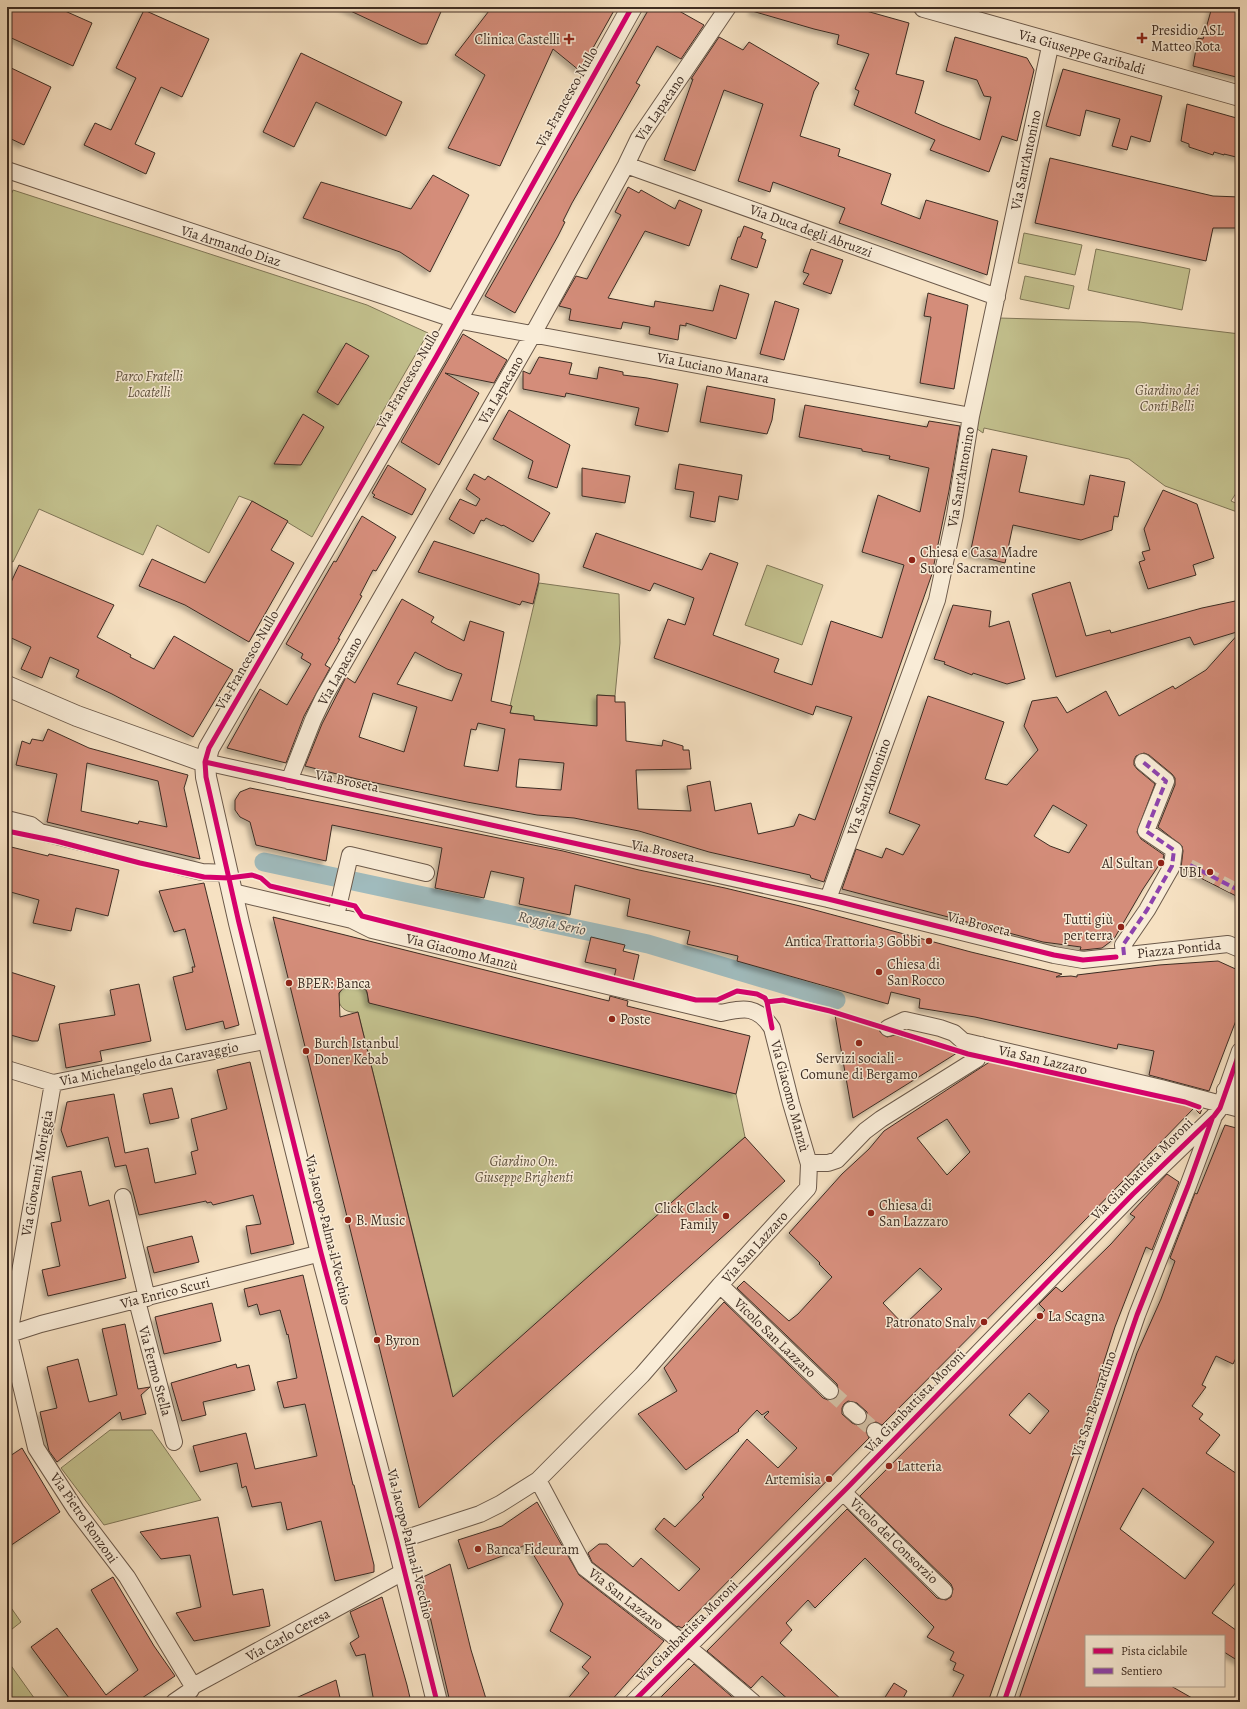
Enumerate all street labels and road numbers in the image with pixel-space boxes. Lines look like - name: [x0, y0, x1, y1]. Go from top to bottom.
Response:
- street label: Via Giuseppe Garibaldi: [1015, 25, 1148, 79]
- street label: Via Francesco Nullo: [531, 43, 602, 151]
- street label: Via Lapacano: [630, 71, 689, 146]
- street label: Via Sant'Antonino: [1006, 108, 1046, 213]
- street label: Via Duca degli Abruzzi: [746, 200, 875, 262]
- street label: Via Armando Diaz: [177, 221, 284, 271]
- street label: Via Francesco Nullo: [371, 326, 444, 433]
- street label: Via Luciano Manara: [654, 348, 771, 388]
- street label: Via Lapacano: [473, 352, 528, 428]
- street label: Via Sant'Antonino: [943, 425, 979, 530]
- street label: Via Francesco Nullo: [210, 607, 283, 714]
- street label: Via Lapacano: [313, 633, 367, 710]
- street label: Via Sant'Antonino: [842, 736, 895, 839]
- street label: Via Broseta: [312, 765, 381, 797]
- street label: Via Broseta: [628, 835, 697, 867]
- street label: Via Broseta: [944, 907, 1013, 941]
- street label: Via Giacomo Manzù: [403, 929, 520, 975]
- street label: Piazza Pontida: [1136, 935, 1223, 963]
- street label: Via Michelangelo da Caravaggio: [57, 1037, 240, 1091]
- street label: Via Giacomo Manzù: [766, 1037, 814, 1154]
- street label: Via San Lazzaro: [996, 1040, 1089, 1079]
- street label: Via Giovanni Moriggia: [16, 1108, 58, 1239]
- street label: Via Gianbattista Moroni: [1086, 1114, 1197, 1225]
- street label: Via Jacopo Palma il Vecchio: [300, 1152, 356, 1307]
- street label: Via San Lazzaro: [717, 1207, 792, 1288]
- street label: Via Enrico Scuri: [117, 1273, 212, 1314]
- street label: Vicolo San Lazzaro: [729, 1293, 820, 1382]
- street label: Via Fermo Stella: [134, 1323, 176, 1419]
- street label: Via Gianbattista Moroni: [860, 1345, 970, 1458]
- street label: Via San Bernardino: [1067, 1349, 1121, 1460]
- street label: Via Jacopo Palma il Vecchio: [382, 1466, 438, 1621]
- street label: Via Pietro Ronzoni: [45, 1468, 122, 1567]
- street label: Vicolo del Consorzio: [845, 1493, 942, 1588]
- street label: Via San Lazzaro: [584, 1563, 668, 1634]
- street label: Via Gianbattista Moroni: [631, 1576, 742, 1687]
- street label: Via Carlo Ceresa: [242, 1604, 334, 1666]

